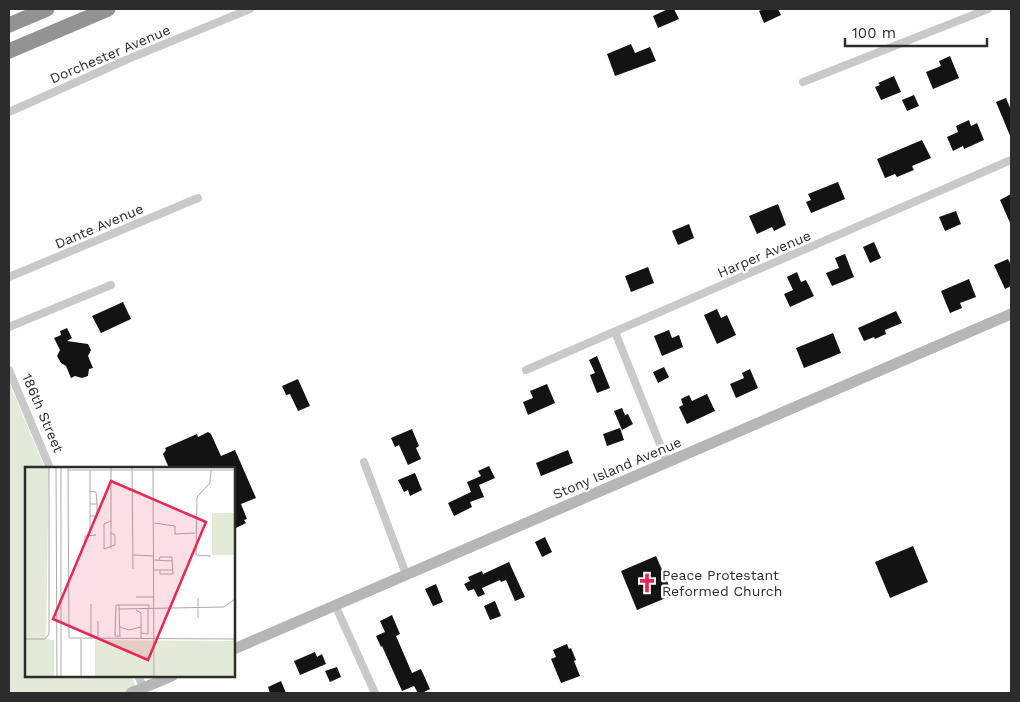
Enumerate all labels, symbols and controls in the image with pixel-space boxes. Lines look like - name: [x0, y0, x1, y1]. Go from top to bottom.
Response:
- scale bar: [845, 15, 988, 47]
- street label: Dorchester Avenue: [47, 21, 173, 87]
- text: 100 m: [852, 24, 896, 42]
- street label: Dante Avenue: [52, 200, 146, 252]
- street label: Harper Avenue: [715, 227, 813, 281]
- street label: 186th Street: [19, 371, 67, 455]
- street label: Stony Island Avenue: [550, 434, 684, 502]
- inset map: [25, 467, 235, 677]
- place label: Peace Protestant Reformed Church: [662, 567, 782, 599]
- church icon: Peace Protestant Reformed Church: [636, 572, 658, 594]

